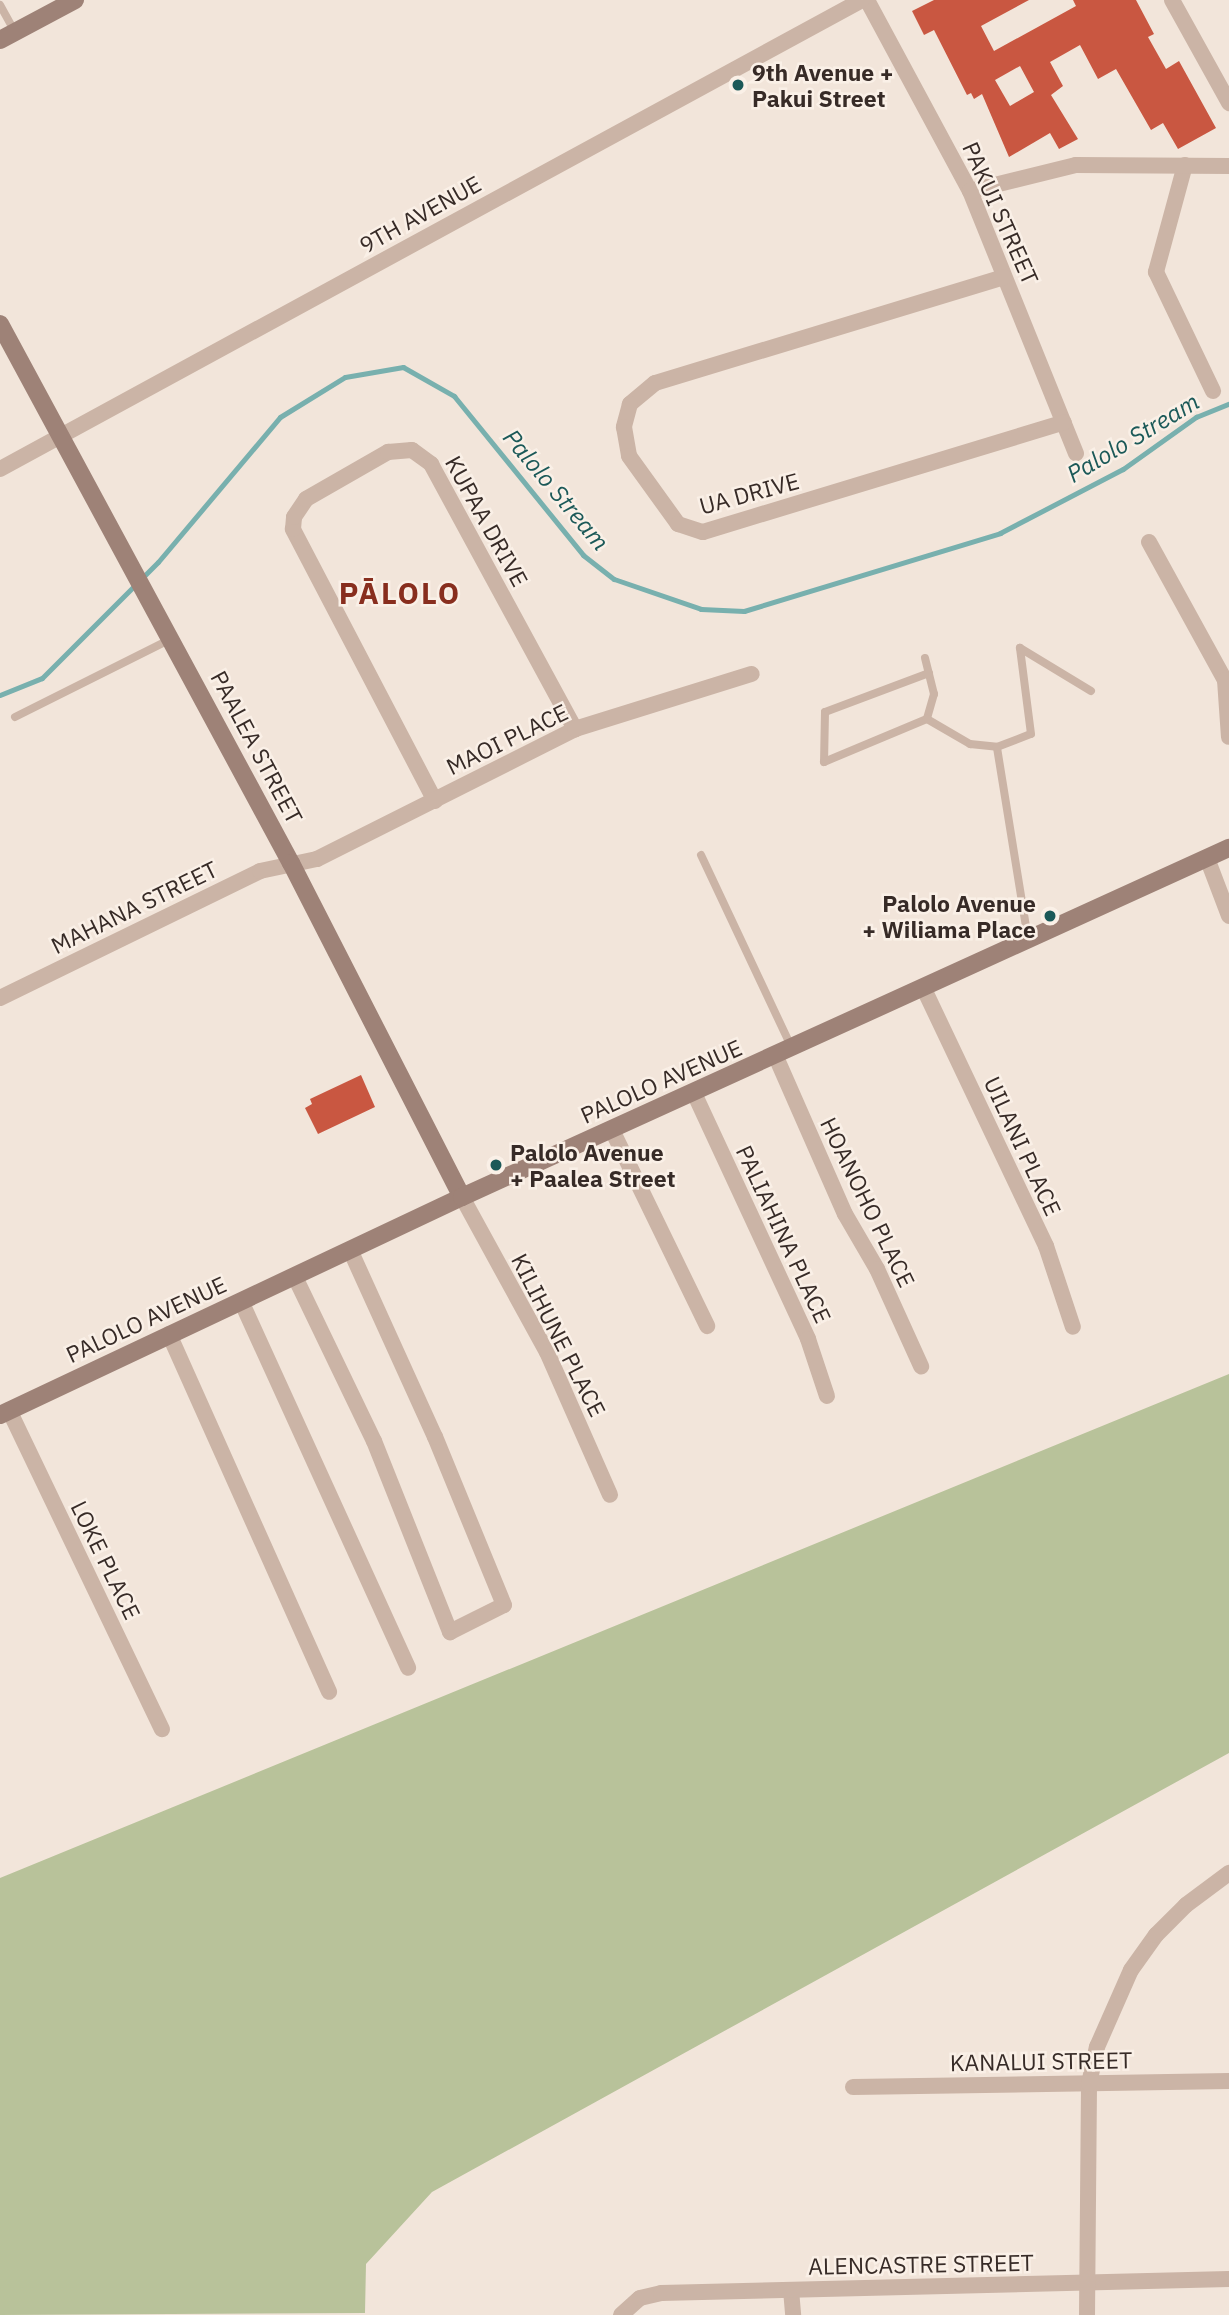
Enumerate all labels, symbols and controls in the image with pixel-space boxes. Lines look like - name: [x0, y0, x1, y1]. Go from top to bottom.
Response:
- place label: 9th Avenue + Pakui Street: [752, 58, 893, 112]
- marker: 9th Avenue + Pakui Street: [730, 77, 746, 93]
- street label: PAKUI STREET: [957, 137, 1045, 289]
- street label: 9TH AVENUE: [354, 169, 486, 259]
- water label: Palolo Stream: [1062, 387, 1204, 489]
- water label: Palolo Stream: [497, 424, 615, 556]
- street label: KUPAA DRIVE: [440, 451, 534, 591]
- street label: UA DRIVE: [696, 466, 802, 520]
- district label: PĀLOLO: [340, 575, 460, 611]
- street label: PAALEA STREET: [205, 666, 309, 828]
- street label: MAOI PLACE: [442, 698, 572, 780]
- street label: MAHANA STREET: [46, 855, 222, 959]
- place label: Palolo Avenue + Wiliama Place: [862, 889, 1036, 943]
- marker: Palolo Avenue + Wiliama Place: [1042, 908, 1058, 924]
- street label: PALOLO AVENUE: [576, 1033, 746, 1129]
- street label: UILANI PLACE: [979, 1072, 1067, 1220]
- street label: HOANOHO PLACE: [815, 1113, 921, 1291]
- place label: Palolo Avenue + Paalea Street: [510, 1138, 675, 1192]
- street label: PALIAHINA PLACE: [731, 1141, 837, 1327]
- marker: Palolo Avenue + Paalea Street: [488, 1157, 504, 1173]
- street label: KILIHUNE PLACE: [506, 1249, 612, 1421]
- street label: PALOLO AVENUE: [61, 1270, 231, 1368]
- street label: LOKE PLACE: [65, 1496, 147, 1624]
- street label: KANALUI STREET: [950, 2046, 1132, 2076]
- street label: ALENCASTRE STREET: [808, 2248, 1034, 2280]

